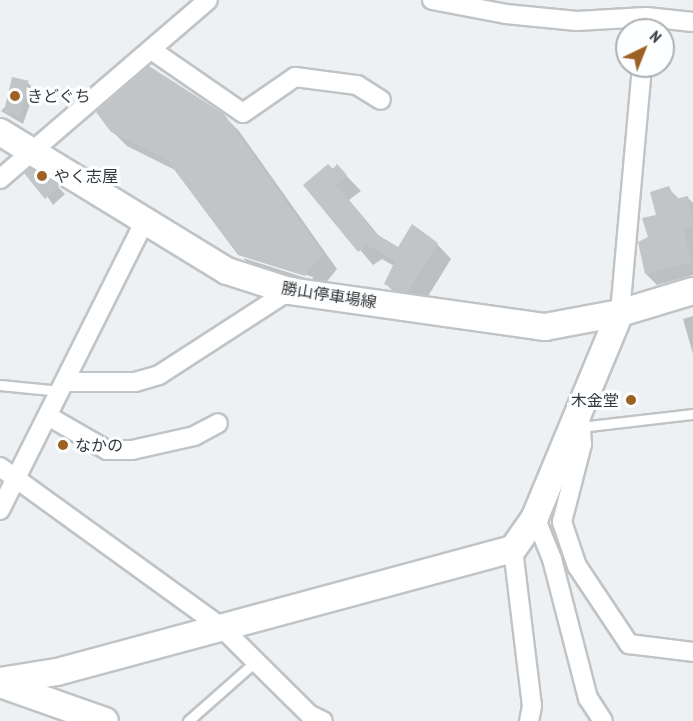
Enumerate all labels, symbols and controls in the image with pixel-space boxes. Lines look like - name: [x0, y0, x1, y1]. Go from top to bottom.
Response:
- north arrow: [615, 18, 675, 78]
- text: N: [646, 26, 666, 47]
- place label: きどぐち: [27, 86, 91, 106]
- marker: きどぐち: [8, 89, 22, 103]
- place label: やく志屋: [54, 166, 118, 186]
- marker: やく志屋: [35, 169, 49, 183]
- street label: 勝山停車場線: [280, 278, 378, 312]
- place label: 木金堂: [571, 390, 619, 410]
- marker: 木金堂: [624, 393, 638, 407]
- place label: なかの: [75, 435, 123, 455]
- marker: なかの: [56, 438, 70, 452]

